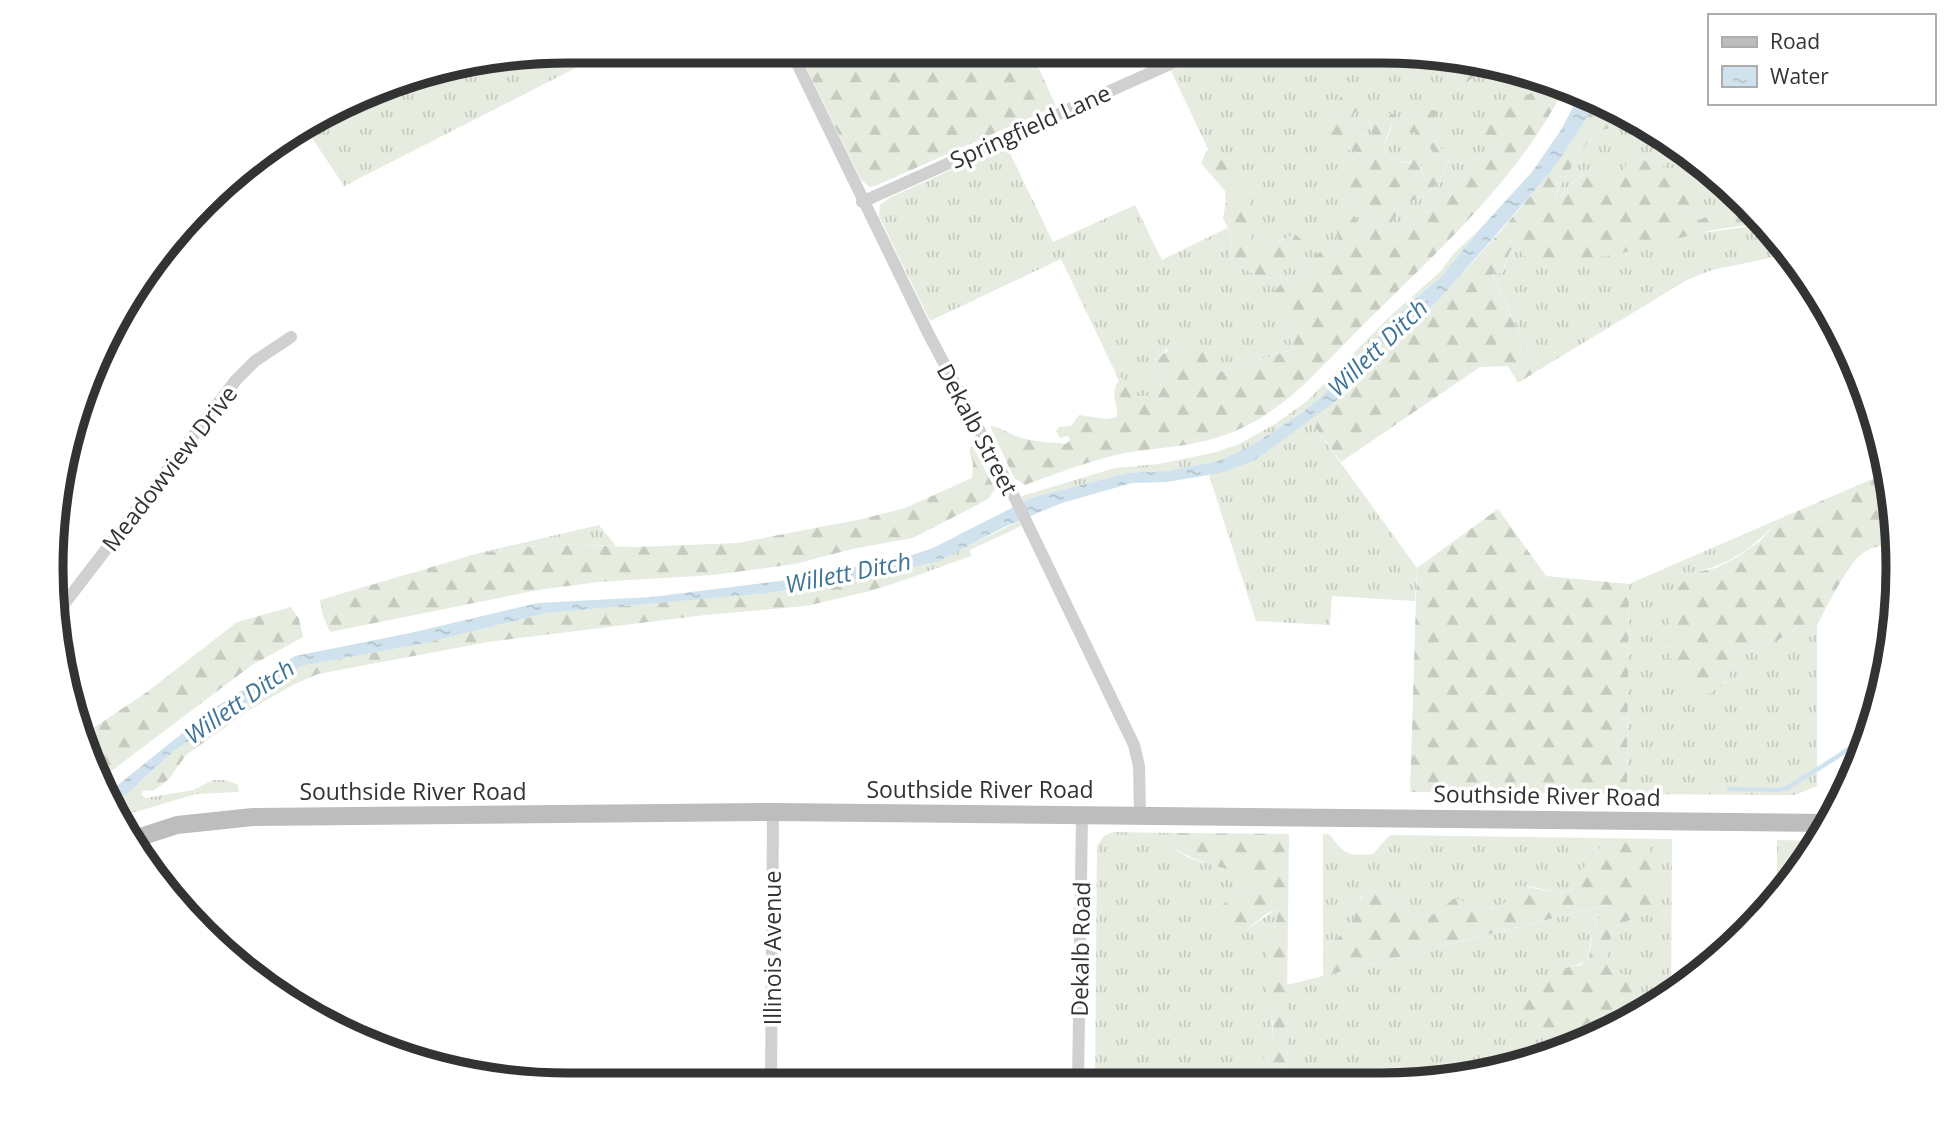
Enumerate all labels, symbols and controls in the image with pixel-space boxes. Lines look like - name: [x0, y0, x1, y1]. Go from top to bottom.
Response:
- legend: [1708, 14, 1935, 105]
- text: Road: [1770, 27, 1820, 55]
- text: Water: [1770, 62, 1829, 90]
- street label: Springfield Lane: [945, 76, 1115, 176]
- water label: Willett Ditch: [1320, 291, 1434, 403]
- street label: Dekalb Street: [930, 358, 1026, 500]
- street label: Meadowview Drive: [94, 378, 244, 558]
- water label: Willett Ditch: [782, 544, 914, 600]
- water label: Willett Ditch: [177, 651, 301, 751]
- street label: Southside River Road: [866, 773, 1094, 805]
- street label: Southside River Road: [299, 775, 527, 807]
- street label: Southside River Road: [1433, 777, 1661, 813]
- street label: Illinois Avenue: [756, 871, 788, 1025]
- street label: Dekalb Road: [1063, 881, 1097, 1017]

